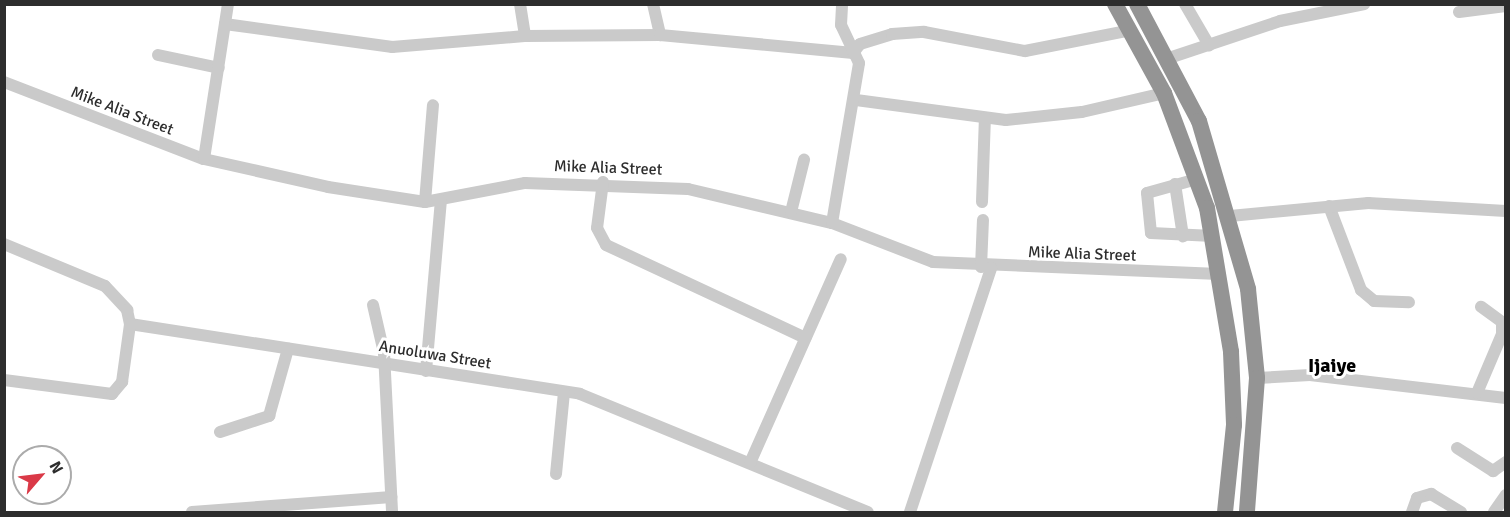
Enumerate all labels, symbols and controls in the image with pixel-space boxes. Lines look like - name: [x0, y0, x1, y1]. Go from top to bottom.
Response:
- street label: Mike Alia Street: [68, 83, 176, 139]
- street label: Mike Alia Street: [554, 157, 662, 179]
- street label: Mike Alia Street: [1028, 243, 1136, 265]
- street label: Anuoluwa Street: [377, 337, 493, 373]
- district label: Ijaiye: [1308, 353, 1356, 377]
- north arrow: [12, 445, 72, 505]
- text: N: [45, 458, 68, 477]

